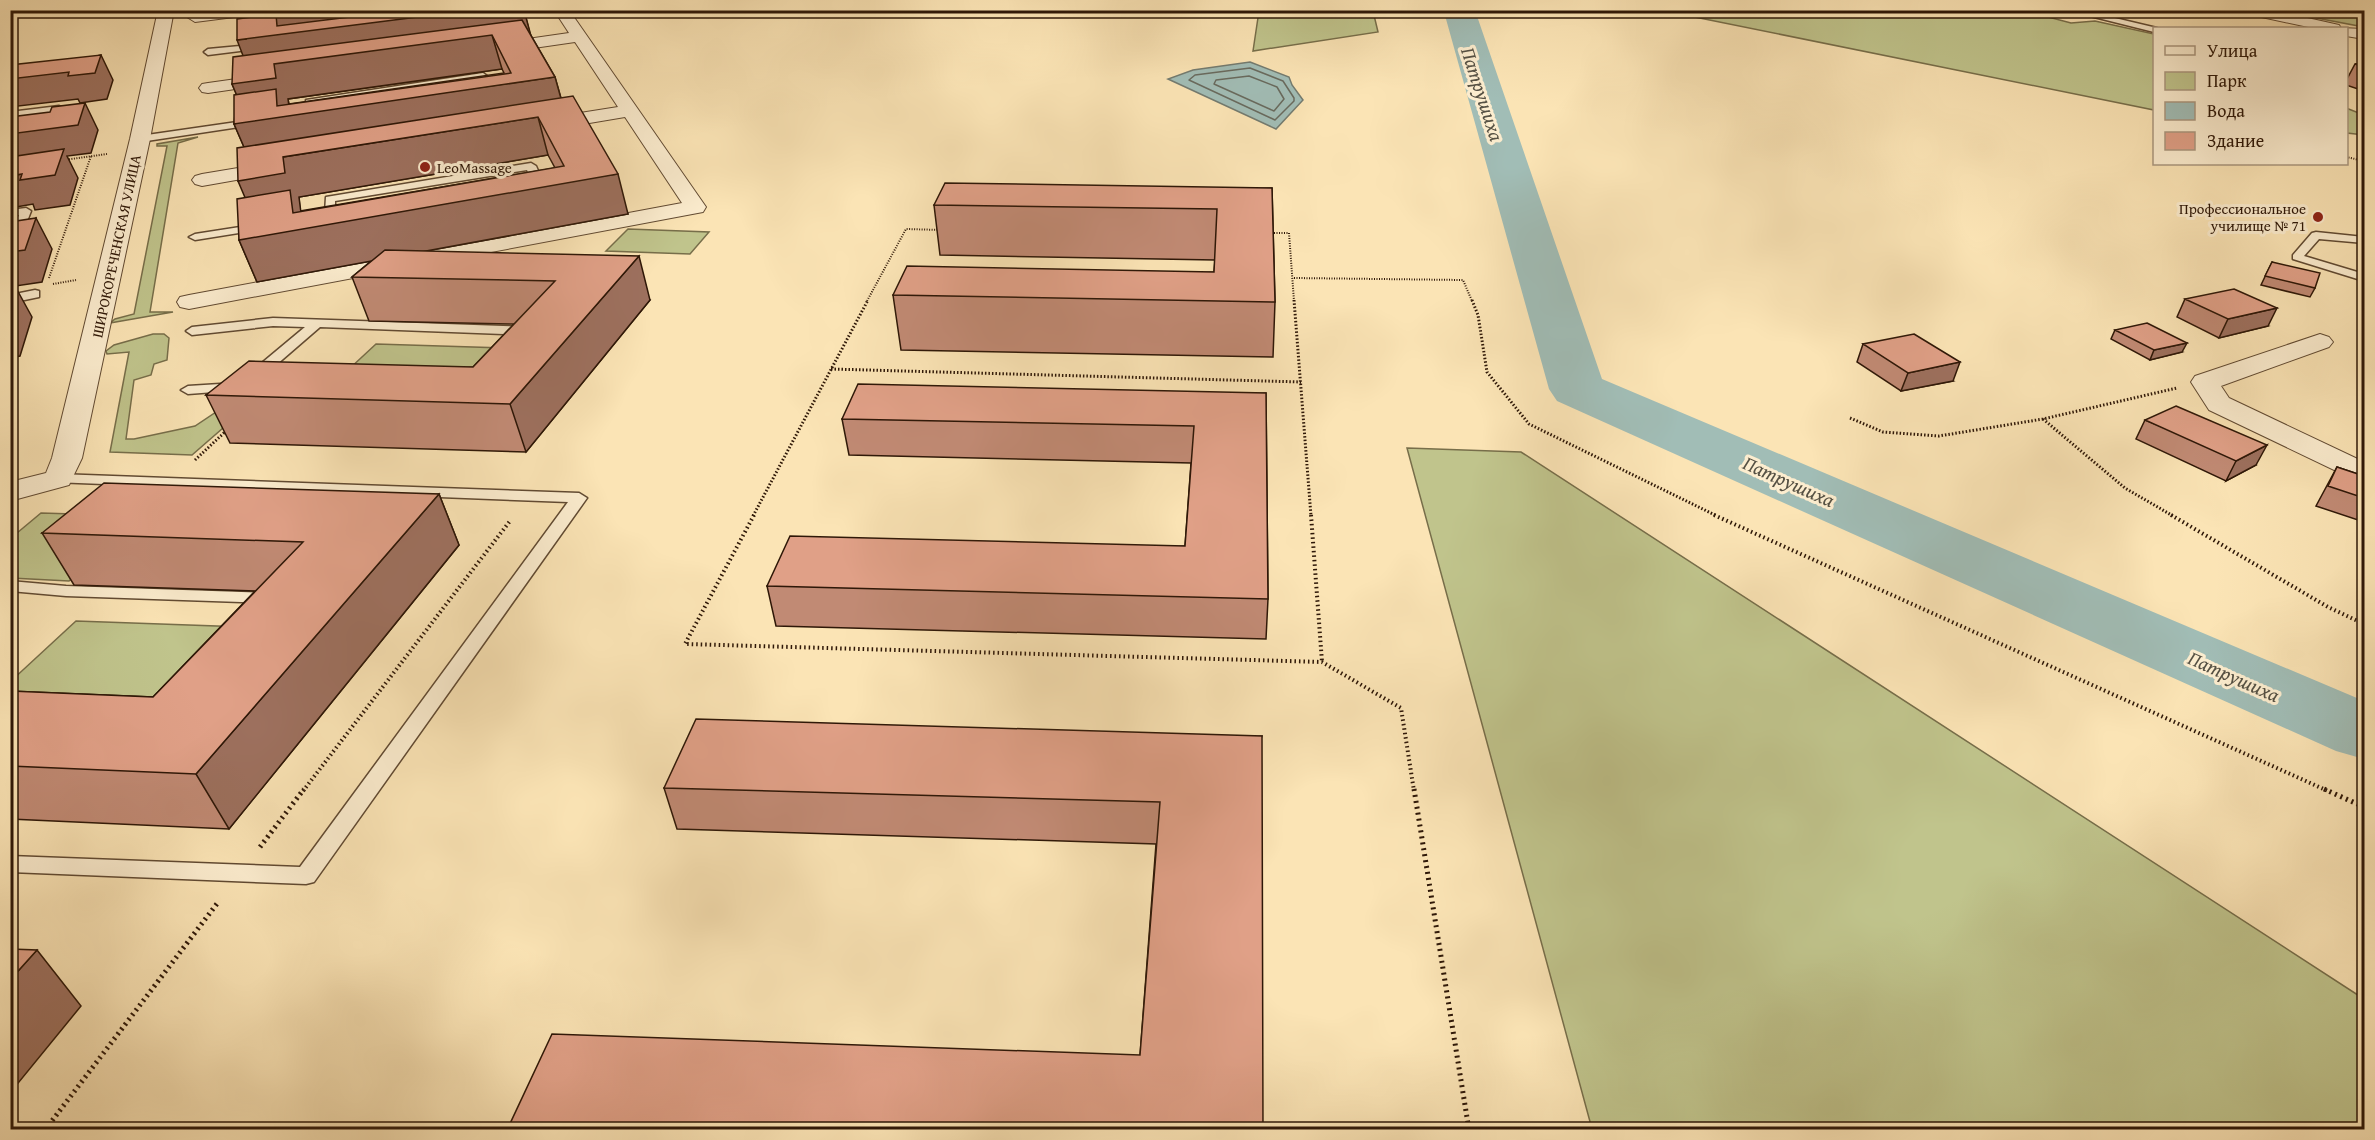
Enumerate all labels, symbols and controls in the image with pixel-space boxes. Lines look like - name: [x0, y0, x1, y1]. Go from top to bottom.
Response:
- legend: [2153, 27, 2348, 165]
- text: Улица: [2207, 37, 2258, 64]
- water label: Патрушиха: [1454, 43, 1512, 145]
- text: Парк: [2207, 67, 2247, 94]
- text: Вода: [2207, 97, 2245, 124]
- text: Здание: [2207, 127, 2264, 154]
- street label: ШИРОКОРЕЧЕНСКАЯ УЛИЦА: [86, 153, 146, 339]
- place label: LeoMassage: [437, 157, 512, 178]
- marker: LeoMassage: [418, 160, 432, 174]
- place label: Профессиональное училище № 71: [2179, 198, 2306, 236]
- marker: Профессиональное училище № 71: [2311, 210, 2325, 224]
- water label: Патрушиха: [1739, 448, 1840, 514]
- water label: Патрушиха: [2184, 643, 2285, 709]

